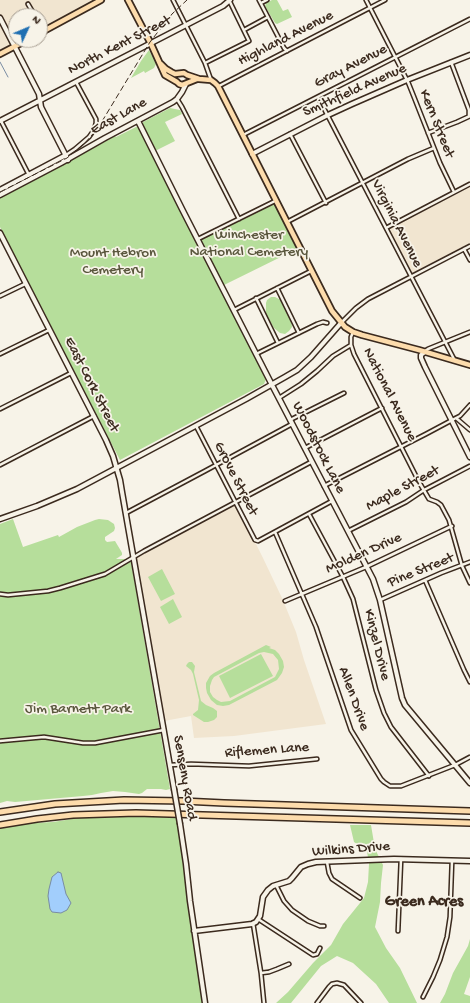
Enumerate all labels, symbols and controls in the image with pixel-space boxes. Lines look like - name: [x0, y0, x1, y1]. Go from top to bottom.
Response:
- street label: Highland Avenue: [235, 7, 337, 71]
- north arrow: [8, 8, 48, 48]
- street label: North Kent Street: [65, 12, 175, 80]
- text: N: [29, 14, 43, 27]
- street label: Gray Avenue: [312, 41, 390, 93]
- street label: Smithfield Avenue: [300, 60, 410, 122]
- street label: Kern Street: [414, 87, 458, 161]
- street label: East Lane: [88, 94, 150, 140]
- street label: Virginia Avenue: [366, 177, 426, 271]
- park label: Winchester National Cemetery: [190, 227, 308, 262]
- park label: Mount Hebron Cemetery: [70, 245, 156, 280]
- street label: East Cork Street: [59, 334, 123, 436]
- street label: National Avenue: [358, 345, 420, 445]
- street label: Woodstock Lane: [287, 399, 349, 497]
- street label: Grove Street: [209, 439, 261, 519]
- street label: Maple Street: [363, 462, 443, 516]
- street label: Molden Drive: [323, 529, 405, 579]
- street label: Pine Street: [385, 550, 457, 592]
- street label: Kinzel Drive: [358, 608, 394, 682]
- street label: Allen Drive: [333, 665, 373, 733]
- park label: Jim Barnett Park: [25, 701, 131, 719]
- street label: Senseny Road: [168, 734, 200, 822]
- street label: Riflemen Lane: [224, 739, 310, 763]
- street label: Wilkins Drive: [311, 838, 391, 862]
- district label: Green Acres: [385, 893, 463, 913]

